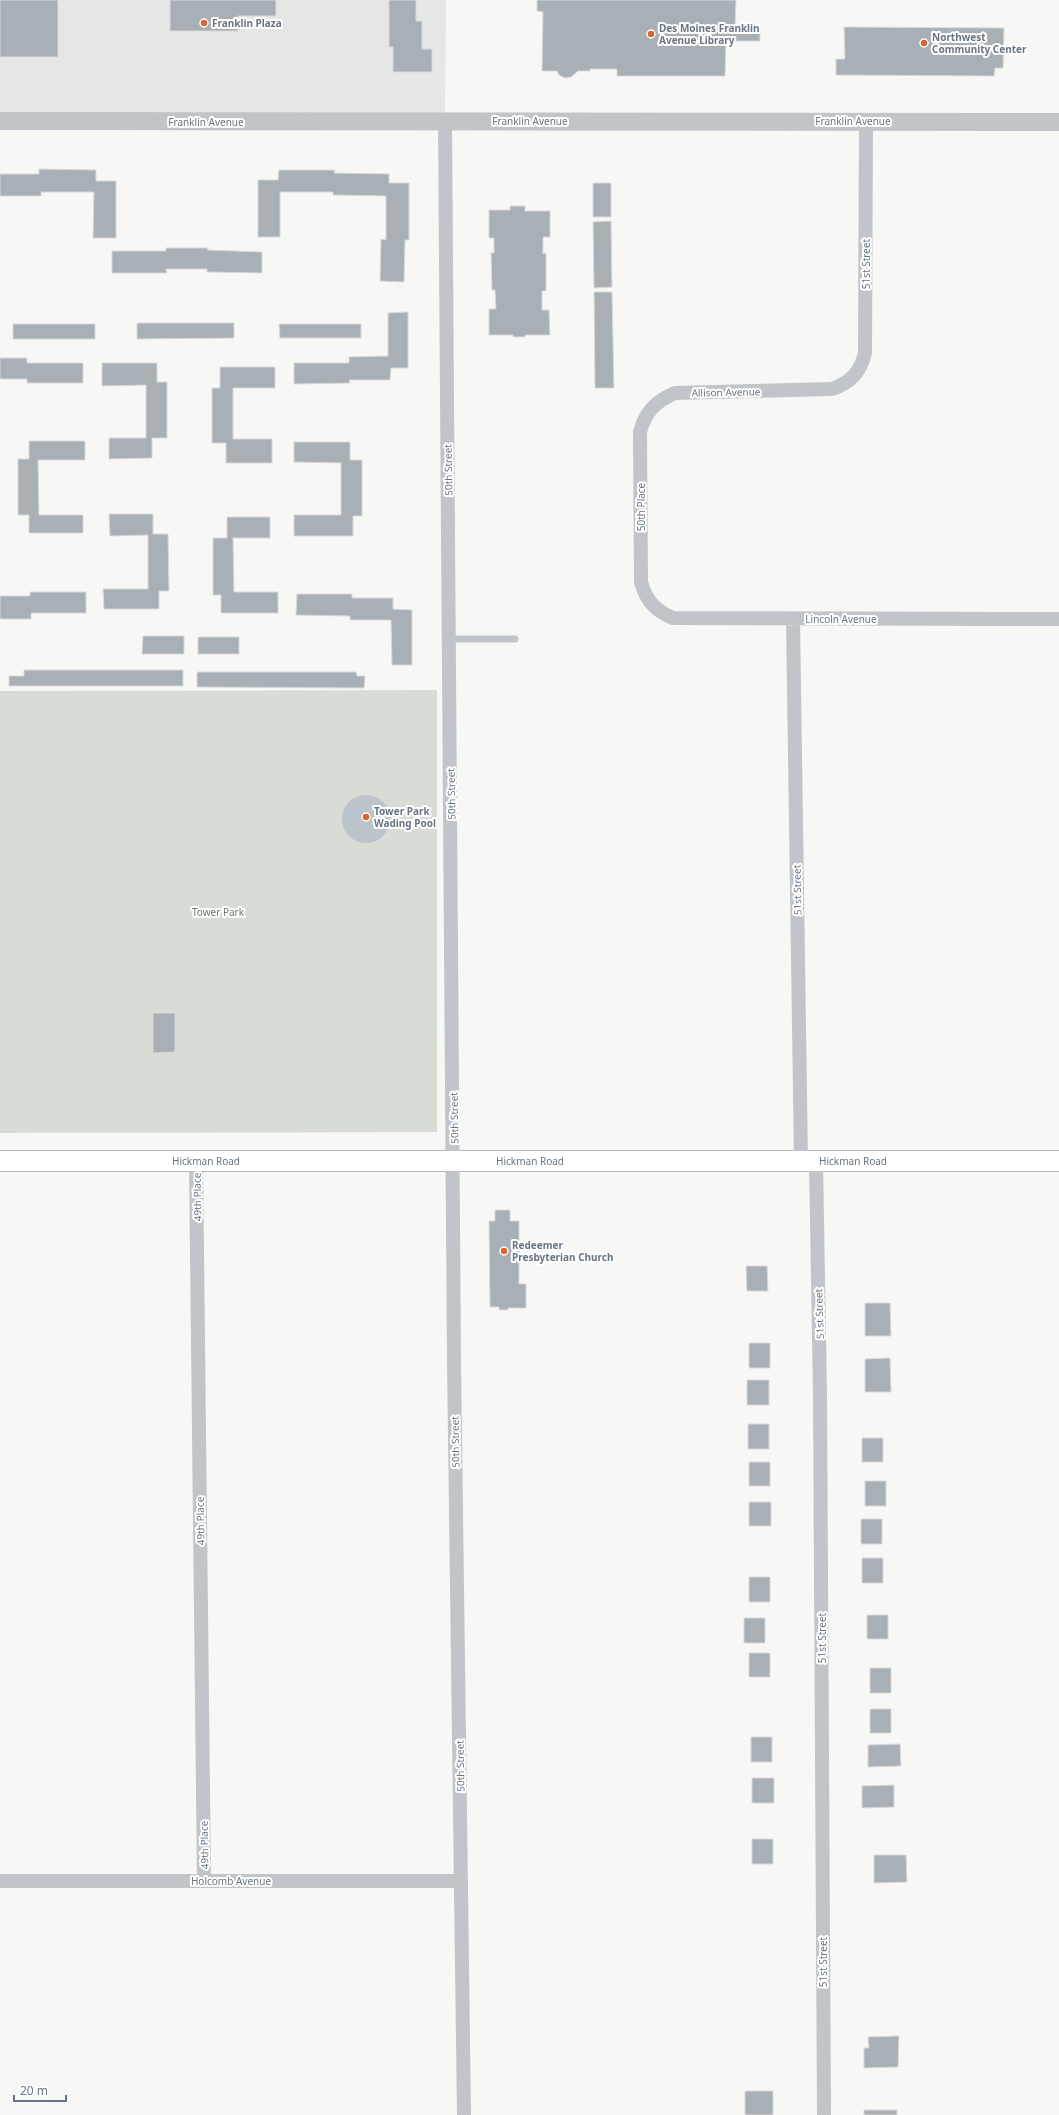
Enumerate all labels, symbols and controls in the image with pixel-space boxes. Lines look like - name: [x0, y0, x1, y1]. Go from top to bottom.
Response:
- place label: Franklin Plaza: [212, 16, 282, 30]
- marker: Franklin Plaza: [199, 18, 209, 28]
- place label: Des Moines Franklin Avenue Library: [659, 21, 760, 47]
- marker: Des Moines Franklin Avenue Library: [646, 29, 656, 39]
- place label: Northwest Community Center: [932, 30, 1027, 56]
- marker: Northwest Community Center: [919, 38, 929, 48]
- street label: Franklin Avenue: [492, 114, 568, 128]
- street label: Franklin Avenue: [815, 114, 891, 128]
- street label: Franklin Avenue: [168, 115, 244, 129]
- street label: 51st Street: [859, 238, 873, 289]
- street label: Allison Avenue: [691, 384, 761, 400]
- street label: 50th Street: [441, 444, 455, 496]
- street label: 50th Place: [634, 482, 648, 531]
- street label: Lincoln Avenue: [805, 612, 877, 626]
- street label: 50th Street: [444, 768, 458, 820]
- place label: Tower Park Wading Pool: [374, 804, 436, 830]
- marker: Tower Park Wading Pool: [361, 812, 371, 822]
- street label: 51st Street: [790, 864, 804, 915]
- park label: Tower Park: [192, 905, 245, 919]
- street label: 50th Street: [447, 1092, 461, 1144]
- street label: Hickman Road: [172, 1154, 240, 1168]
- street label: Hickman Road: [496, 1154, 564, 1168]
- street label: Hickman Road: [819, 1154, 887, 1168]
- street label: 49th Place: [190, 1172, 204, 1221]
- place label: Redeemer Presbyterian Church: [512, 1238, 614, 1264]
- marker: Redeemer Presbyterian Church: [499, 1246, 509, 1256]
- street label: 51st Street: [811, 1288, 827, 1339]
- street label: 50th Street: [448, 1416, 462, 1468]
- street label: 49th Place: [193, 1496, 207, 1545]
- street label: 51st Street: [815, 1612, 829, 1663]
- street label: 50th Street: [453, 1740, 467, 1792]
- street label: 49th Place: [197, 1820, 211, 1869]
- street label: Holcomb Avenue: [191, 1874, 271, 1888]
- street label: 51st Street: [816, 1936, 830, 1987]
- scale bar: [14, 2077, 66, 2103]
- text: 20 m: [20, 2082, 48, 2099]

